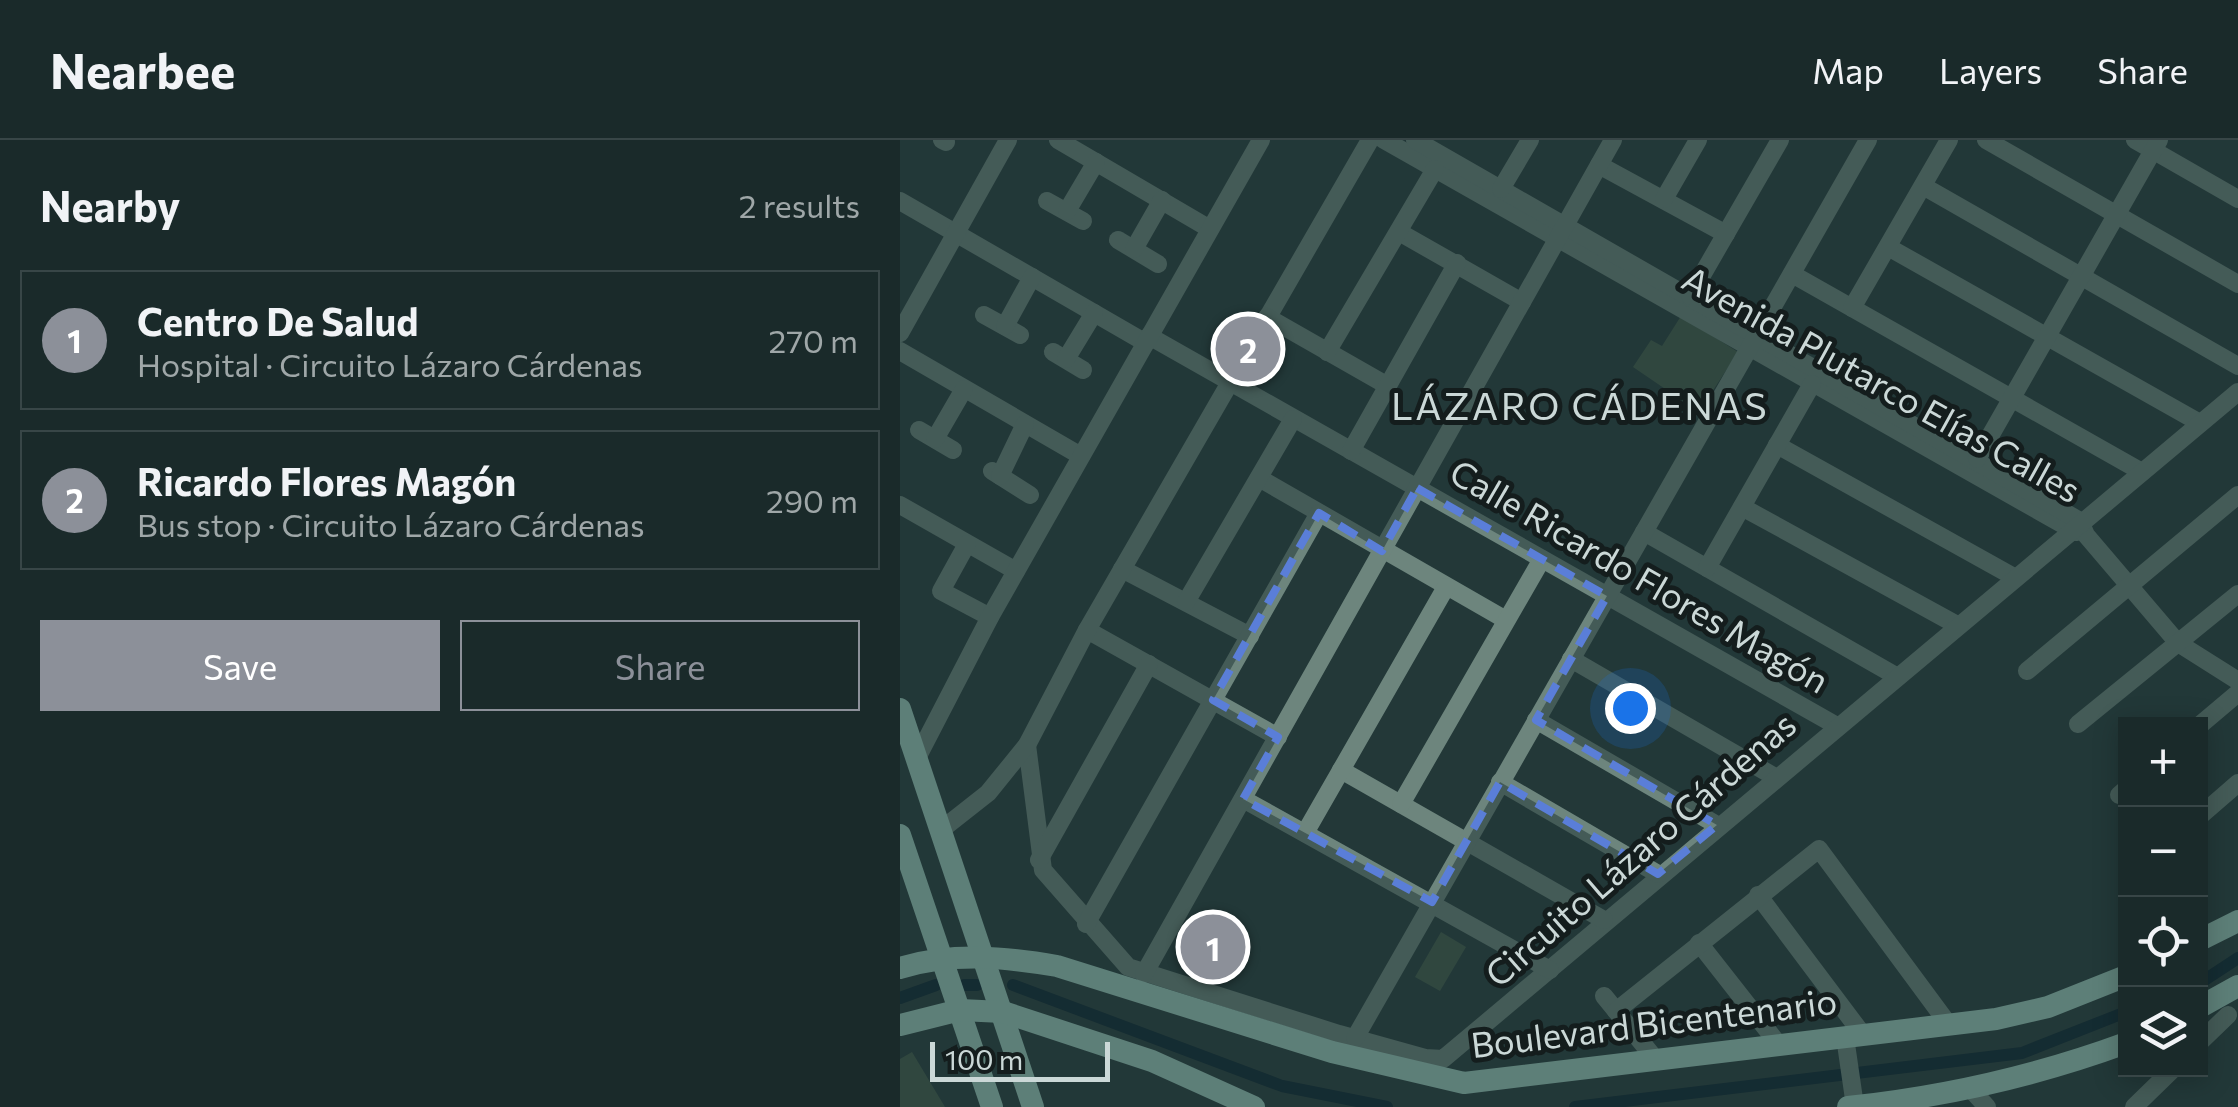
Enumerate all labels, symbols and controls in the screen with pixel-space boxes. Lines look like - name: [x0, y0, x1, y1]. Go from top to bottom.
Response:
- text: Nearbee: [50, 40, 235, 99]
- text: Map: [1812, 48, 1884, 91]
- text: Layers: [1939, 48, 2042, 91]
- text: Share: [2097, 48, 2188, 91]
- text: Nearby: [40, 179, 180, 231]
- text: 2 results: [739, 185, 860, 225]
- street label: Avenida Plutarco Elías Calles: [1676, 255, 2089, 510]
- text: Centro De Salud: [137, 297, 418, 344]
- pin: 2: [1216, 312, 1280, 386]
- text: 1: [67, 320, 82, 360]
- text: 270 m: [769, 320, 858, 360]
- text: Hospital · Circuito Lázaro Cárdenas: [137, 344, 643, 384]
- district label: LÁZARO CÁDENAS: [1391, 381, 1769, 428]
- street label: Calle Ricardo Flores Magón: [1443, 449, 1837, 701]
- text: Ricardo Flores Magón: [137, 457, 516, 504]
- text: 2: [65, 480, 84, 520]
- text: 290 m: [766, 480, 858, 520]
- text: Bus stop · Circuito Lázaro Cárdenas: [137, 504, 645, 544]
- button: Save: [40, 620, 440, 711]
- button: Share: [460, 620, 860, 711]
- your location: [1605, 683, 1656, 734]
- street label: Circuito Lázaro Cárdenas: [1475, 702, 1803, 995]
- map controls: [2118, 717, 2208, 1077]
- button: +: [2118, 717, 2208, 807]
- button: −: [2118, 807, 2208, 897]
- button: locate: [2118, 897, 2208, 987]
- pin: 1: [1180, 910, 1246, 984]
- street label: Boulevard Bicentenario: [1468, 978, 1839, 1065]
- button: layers: [2118, 987, 2208, 1077]
- scale bar: [930, 1037, 1110, 1082]
- text: 100 m: [945, 1042, 1023, 1076]

